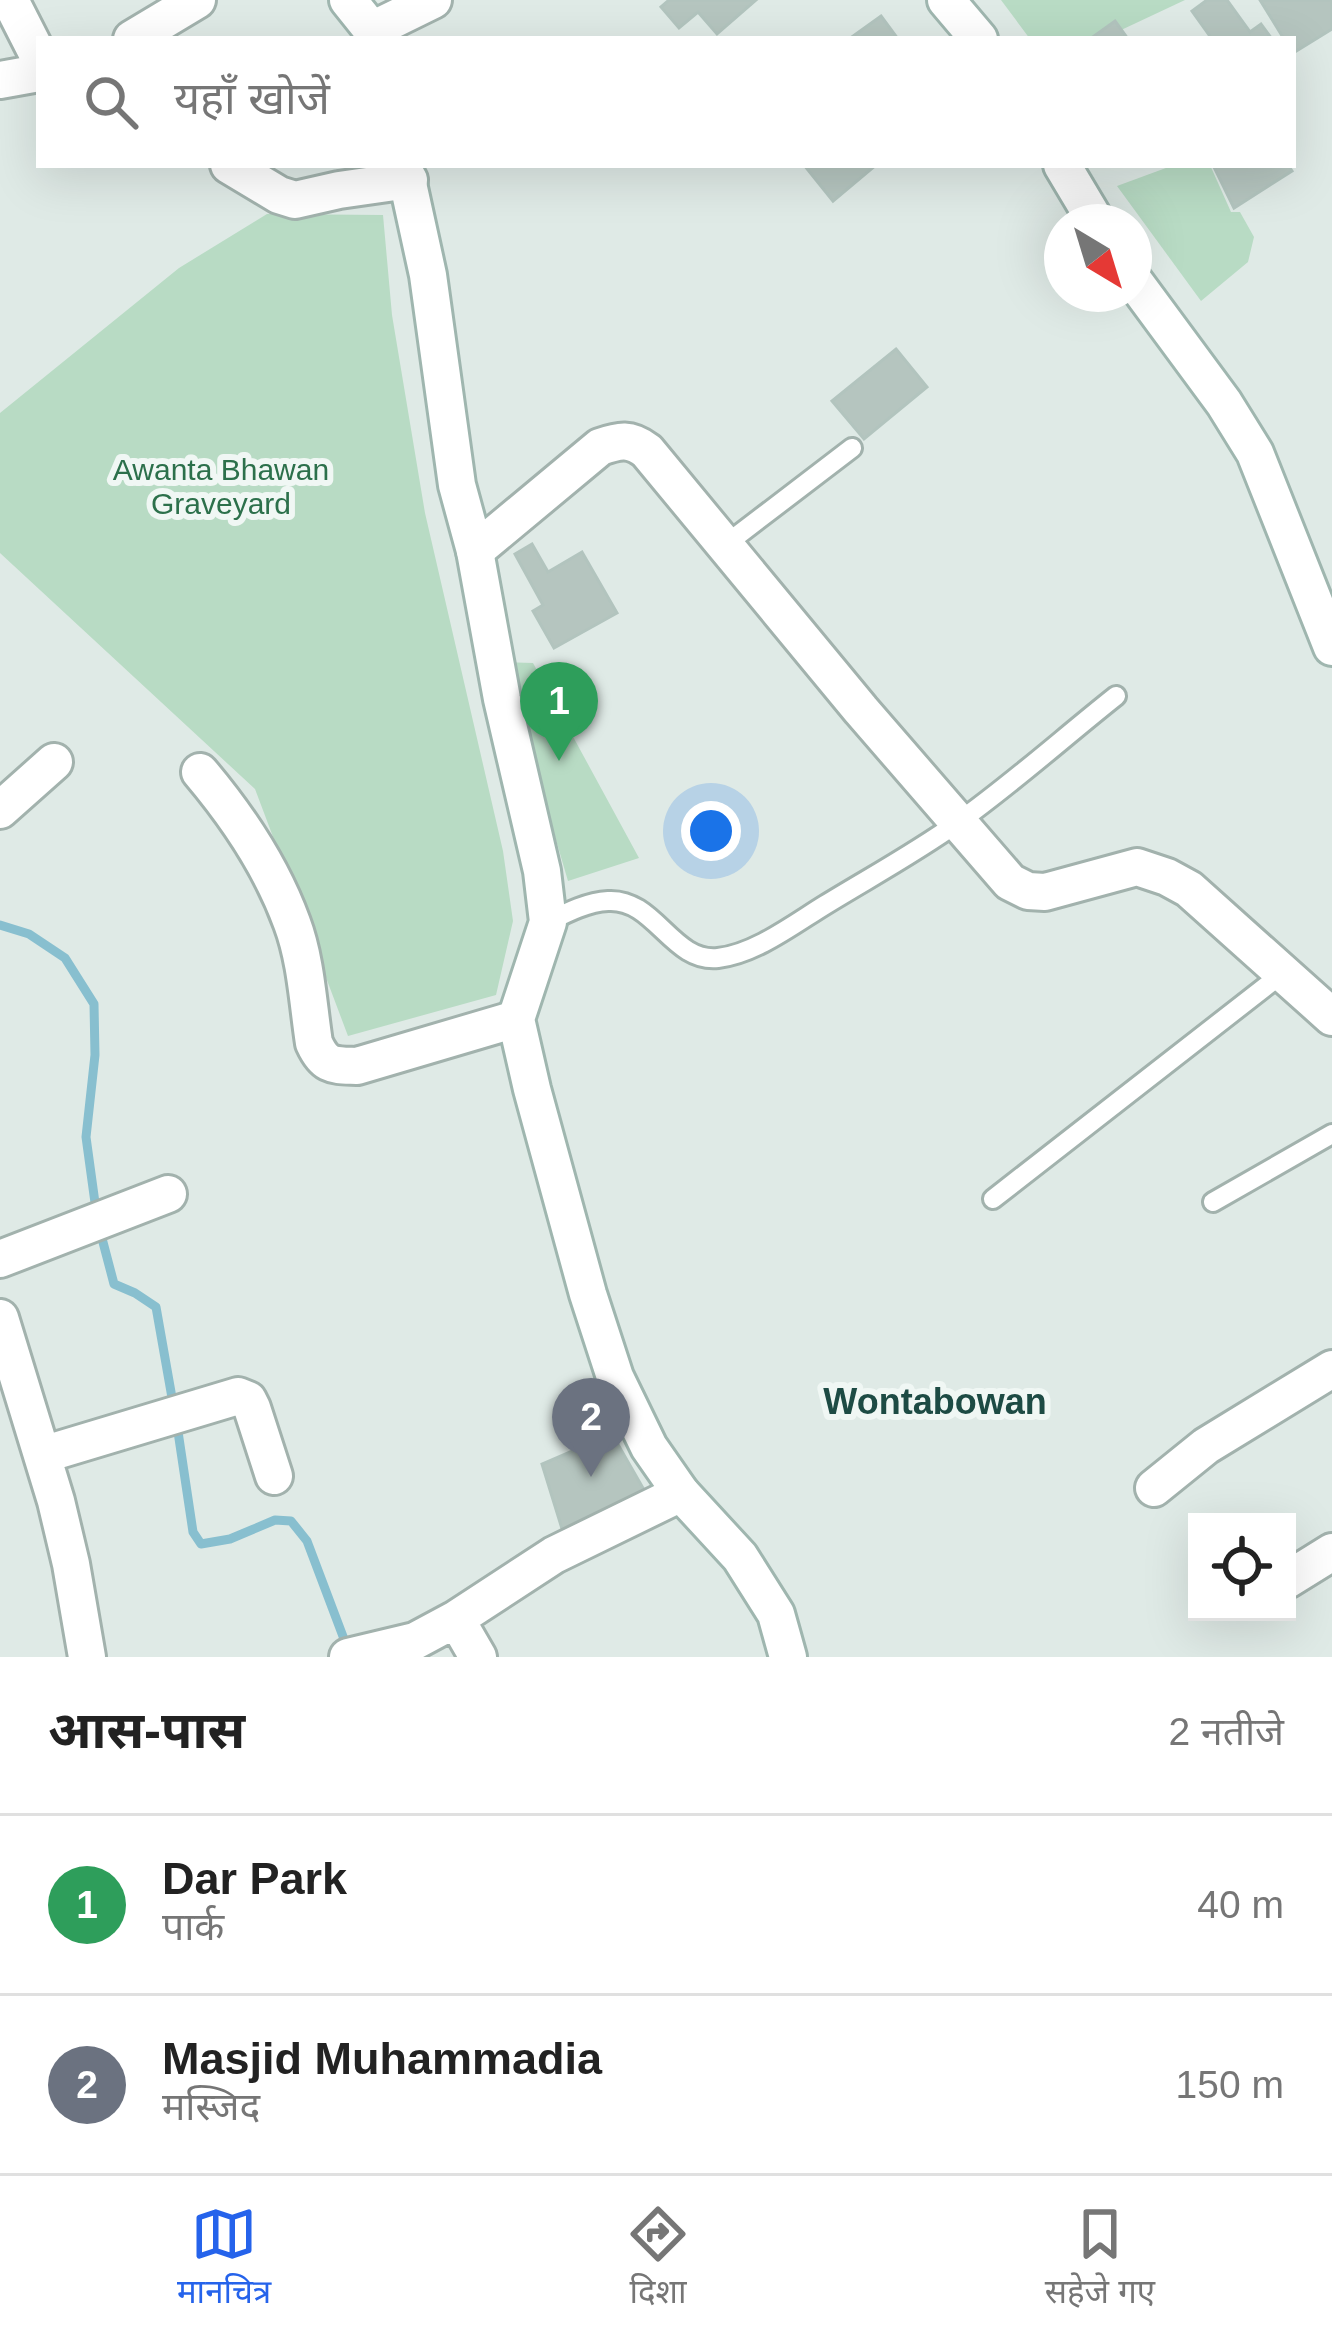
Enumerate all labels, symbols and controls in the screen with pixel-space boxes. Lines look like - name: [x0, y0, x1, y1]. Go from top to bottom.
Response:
- search box: [36, 36, 1296, 168]
- icon: search: [78, 69, 144, 135]
- text: यहाँ खोजें: [174, 73, 330, 124]
- north arrow: [1044, 204, 1152, 312]
- park label: Awanta Bhawan Graveyard: [113, 453, 329, 520]
- pin: 1: [520, 662, 598, 761]
- your location: [681, 801, 741, 861]
- pin: 2: [552, 1378, 630, 1477]
- district label: Wontabowan: [823, 1381, 1047, 1422]
- map controls: [1188, 1513, 1296, 1621]
- button: locate: [1188, 1513, 1296, 1621]
- text: आस-पास: [48, 1702, 245, 1759]
- text: 2 नतीजे: [1169, 1710, 1284, 1753]
- text: Dar Park: [162, 1853, 347, 1904]
- text: 1: [76, 1883, 98, 1926]
- text: 40 m: [1197, 1883, 1284, 1926]
- text: पार्क: [162, 1905, 224, 1948]
- text: Masjid Muhammadia: [162, 2033, 602, 2084]
- text: 2: [76, 2063, 98, 2106]
- text: 150 m: [1176, 2063, 1284, 2106]
- text: मस्जिद: [162, 2085, 260, 2128]
- tab: मानचित्र: [177, 2201, 271, 2316]
- tab: दिशा: [625, 2201, 691, 2316]
- tab: सहेजे गए: [1045, 2201, 1155, 2316]

